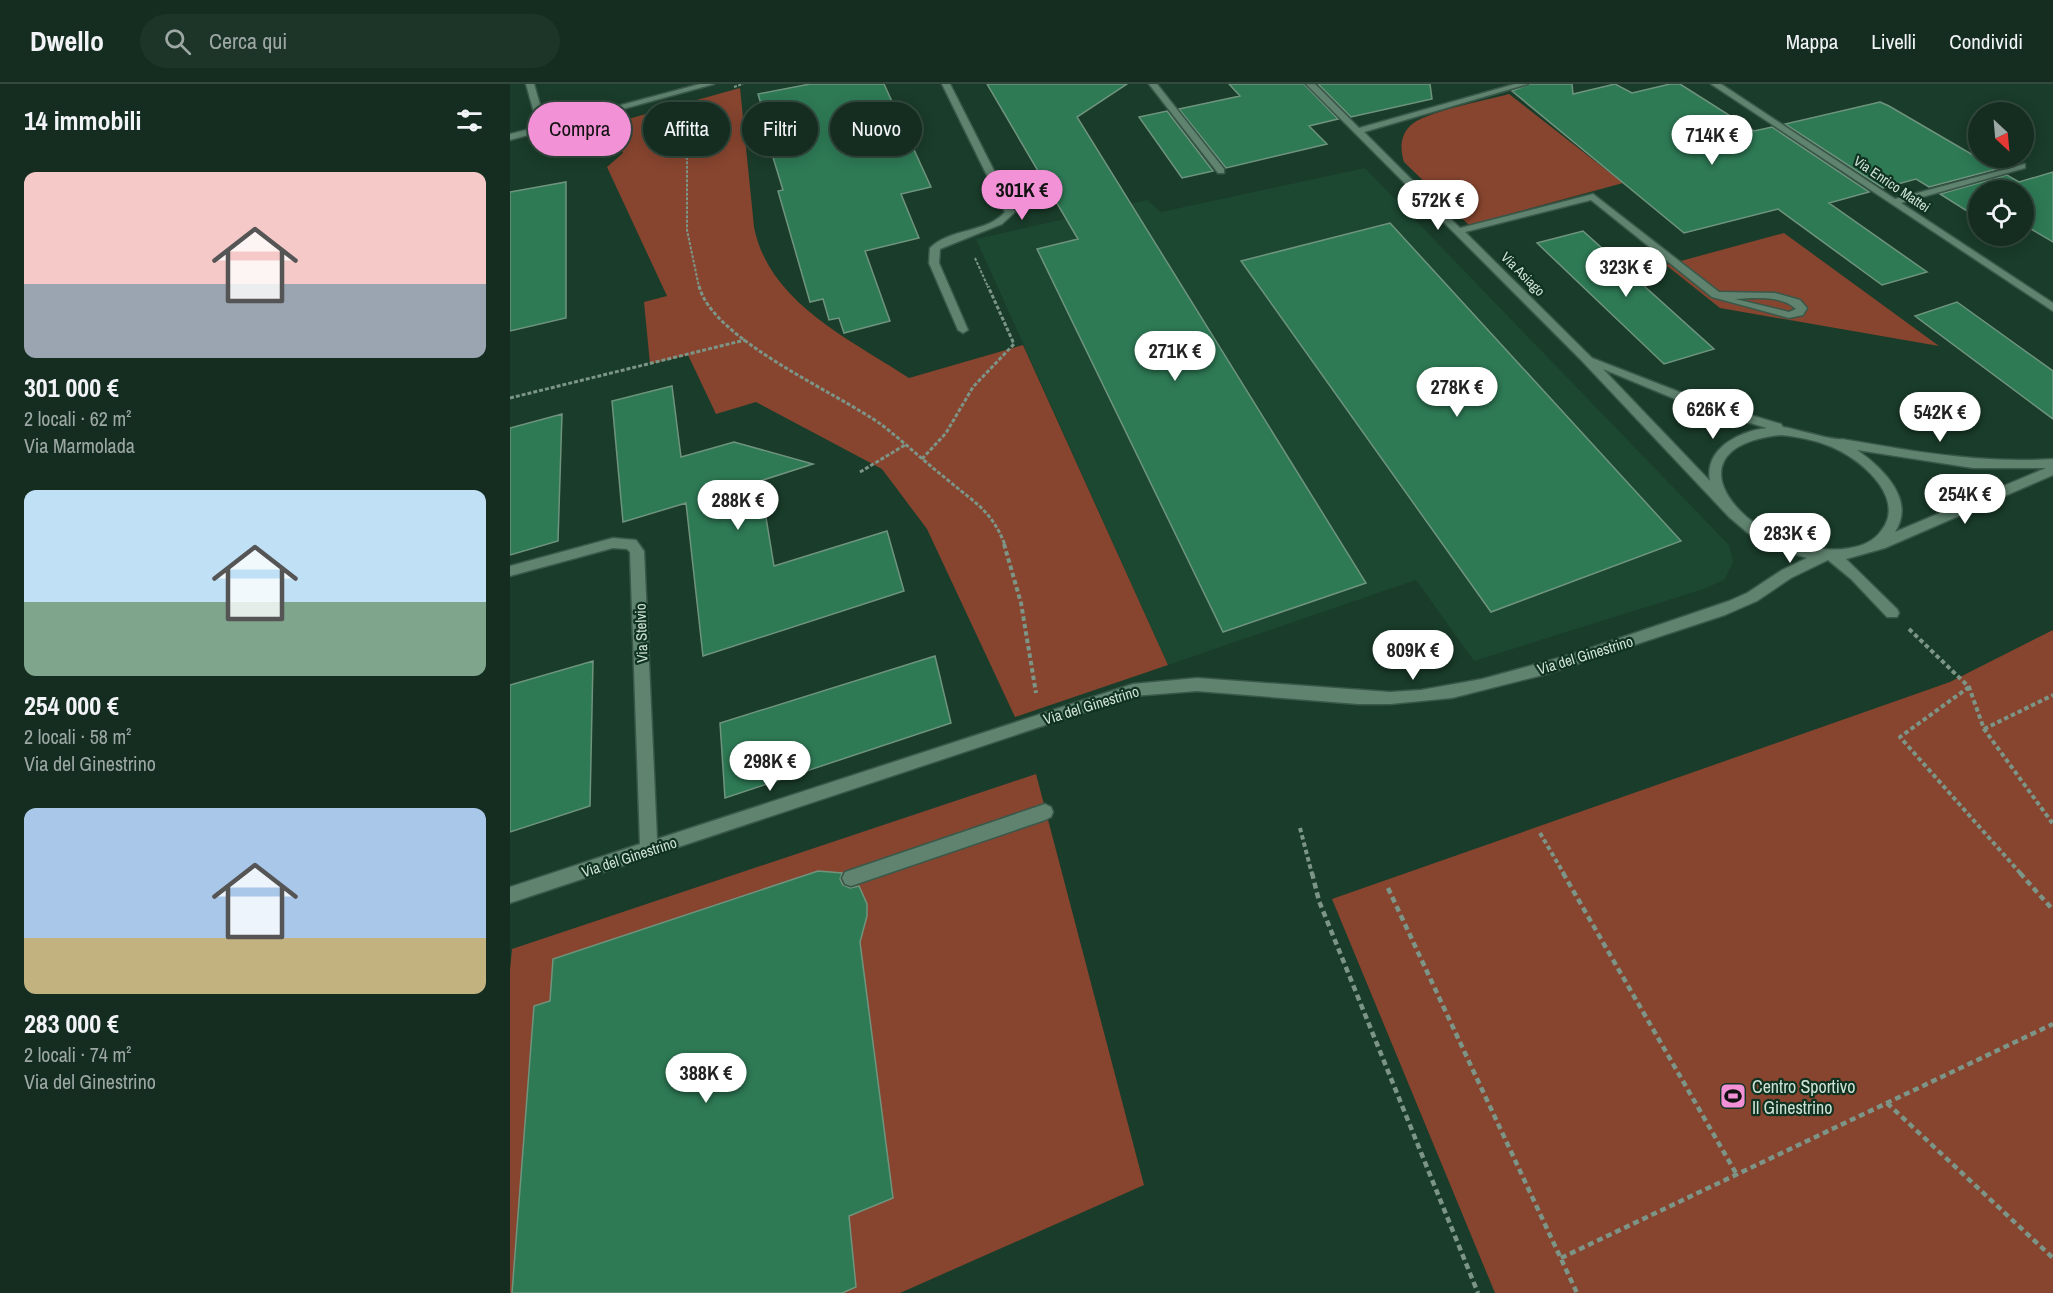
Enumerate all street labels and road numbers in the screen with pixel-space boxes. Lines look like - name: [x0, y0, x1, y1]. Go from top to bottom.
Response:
- street label: Via Enrico Mattei: [1850, 152, 1934, 216]
- street label: Via Asiago: [1497, 248, 1549, 300]
- street label: Via Stelvio: [629, 603, 653, 663]
- street label: Via del Ginestrino: [1535, 630, 1636, 680]
- street label: Via del Ginestrino: [1041, 680, 1142, 730]
- street label: Via del Ginestrino: [579, 832, 679, 882]

